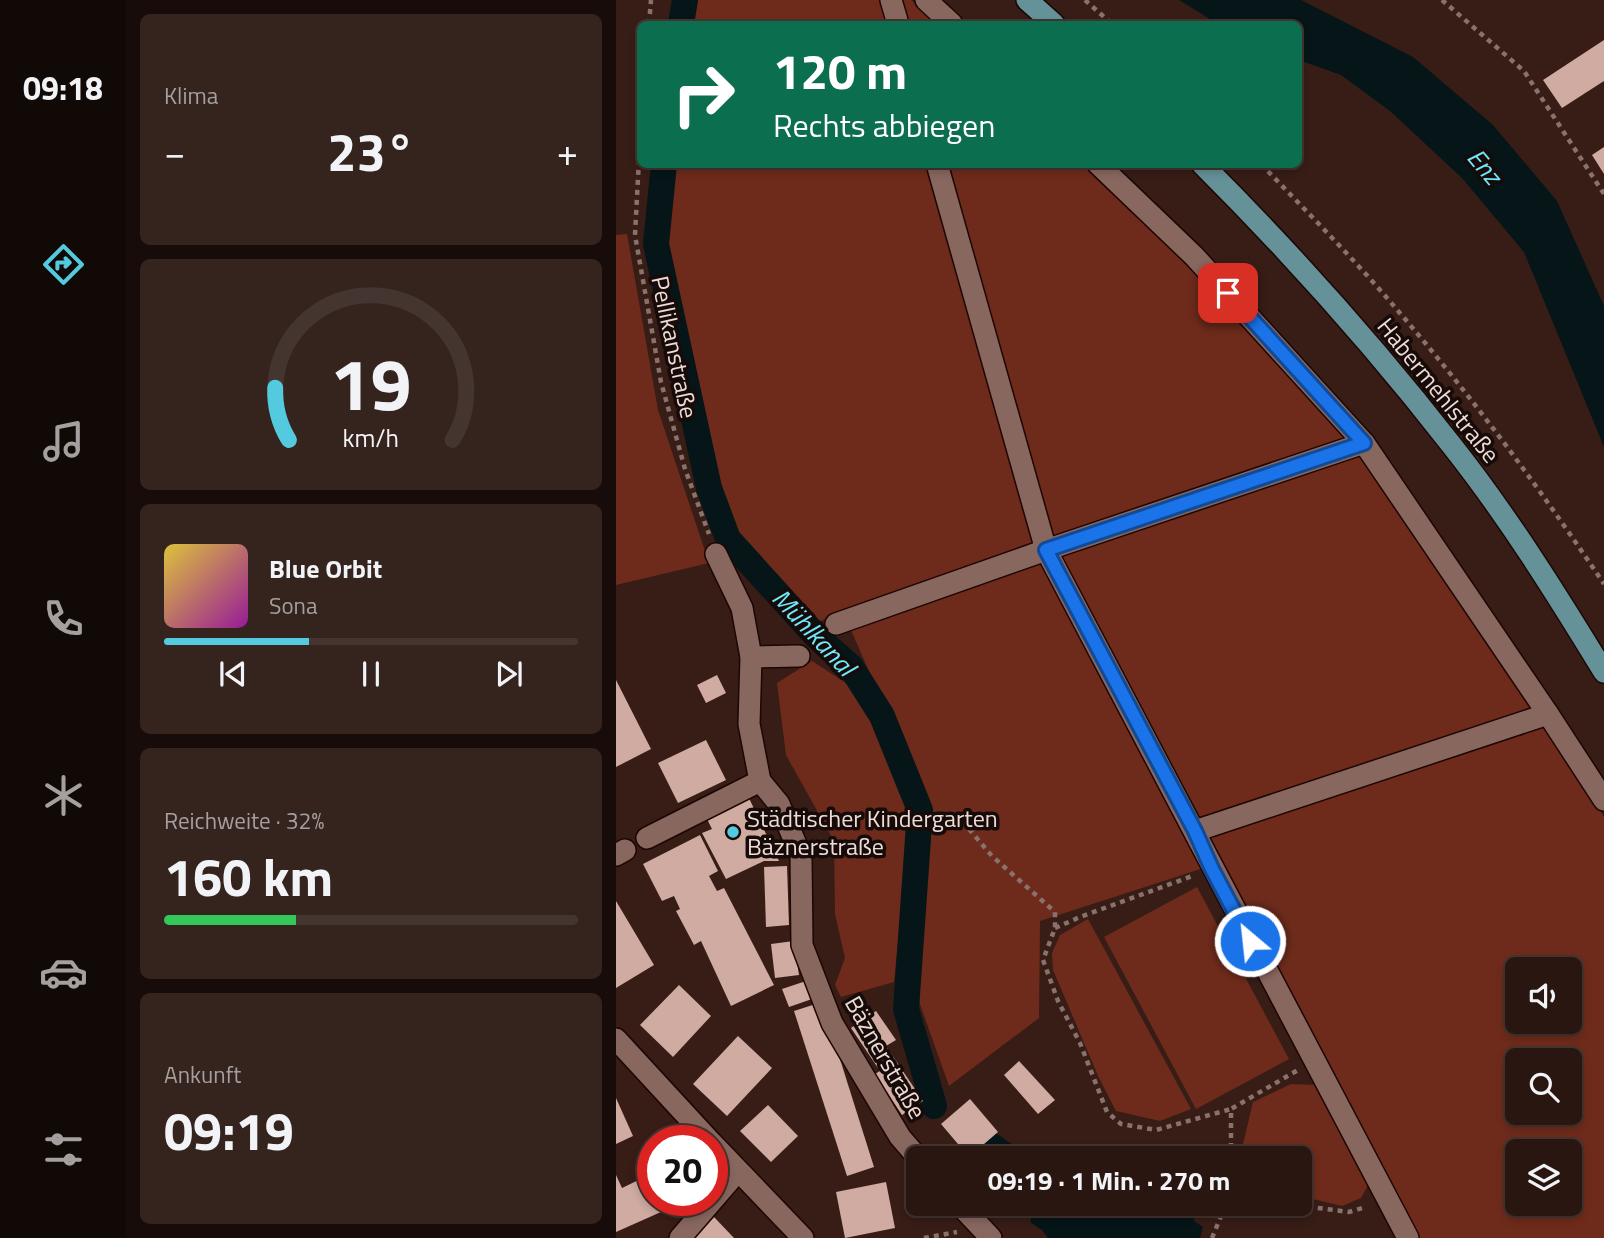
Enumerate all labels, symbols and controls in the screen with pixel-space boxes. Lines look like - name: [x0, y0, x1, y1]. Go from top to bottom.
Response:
- text: 120 m: [773, 33, 907, 108]
- icon: right: [658, 49, 749, 140]
- text: 09:18: [23, 64, 103, 112]
- text: Klima: [164, 78, 218, 113]
- text: Rechts abbiegen: [773, 101, 995, 149]
- text: 23°: [327, 112, 415, 191]
- text: −: [164, 123, 185, 181]
- text: +: [557, 123, 578, 181]
- water label: Enz: [1458, 139, 1513, 194]
- icon: directions: [39, 240, 88, 289]
- pin: [1198, 263, 1258, 323]
- street label: Pellikanstraße: [642, 272, 708, 422]
- icon: arrive: [1209, 274, 1247, 312]
- street label: Habermehlstraße: [1369, 310, 1509, 470]
- text: 19: [330, 329, 412, 439]
- icon: music: [39, 417, 88, 466]
- text: km/h: [343, 419, 399, 457]
- text: Blue Orbit: [269, 549, 382, 588]
- water label: Mühlkanal: [763, 579, 867, 687]
- text: Sona: [269, 588, 317, 623]
- icon: phone: [39, 594, 88, 643]
- icon: previous: [214, 655, 252, 693]
- icon: pause: [352, 655, 390, 693]
- icon: next: [490, 655, 528, 693]
- icon: climate: [39, 771, 88, 820]
- place label: Städtischer Kindergarten Bäznerstraße: [747, 800, 998, 864]
- text: Reichweite · 32%: [164, 803, 324, 838]
- marker: Städtischer Kindergarten Bäznerstraße: [725, 824, 741, 840]
- text: 160 km: [164, 837, 333, 916]
- position arrow: [1213, 904, 1287, 978]
- icon: car: [39, 948, 88, 997]
- map controls: [1505, 957, 1582, 1216]
- button: sound: [1505, 957, 1582, 1034]
- street label: Bäznerstraße: [836, 989, 936, 1125]
- button: search: [1505, 1048, 1582, 1125]
- text: Ankunft: [164, 1057, 241, 1092]
- text: 09:19: [164, 1091, 294, 1170]
- icon: filters: [39, 1125, 88, 1174]
- speed limit sign: 20: [637, 1125, 728, 1216]
- button: layers: [1505, 1139, 1582, 1216]
- text: 09:19 · 1 Min. · 270 m: [988, 1161, 1230, 1200]

